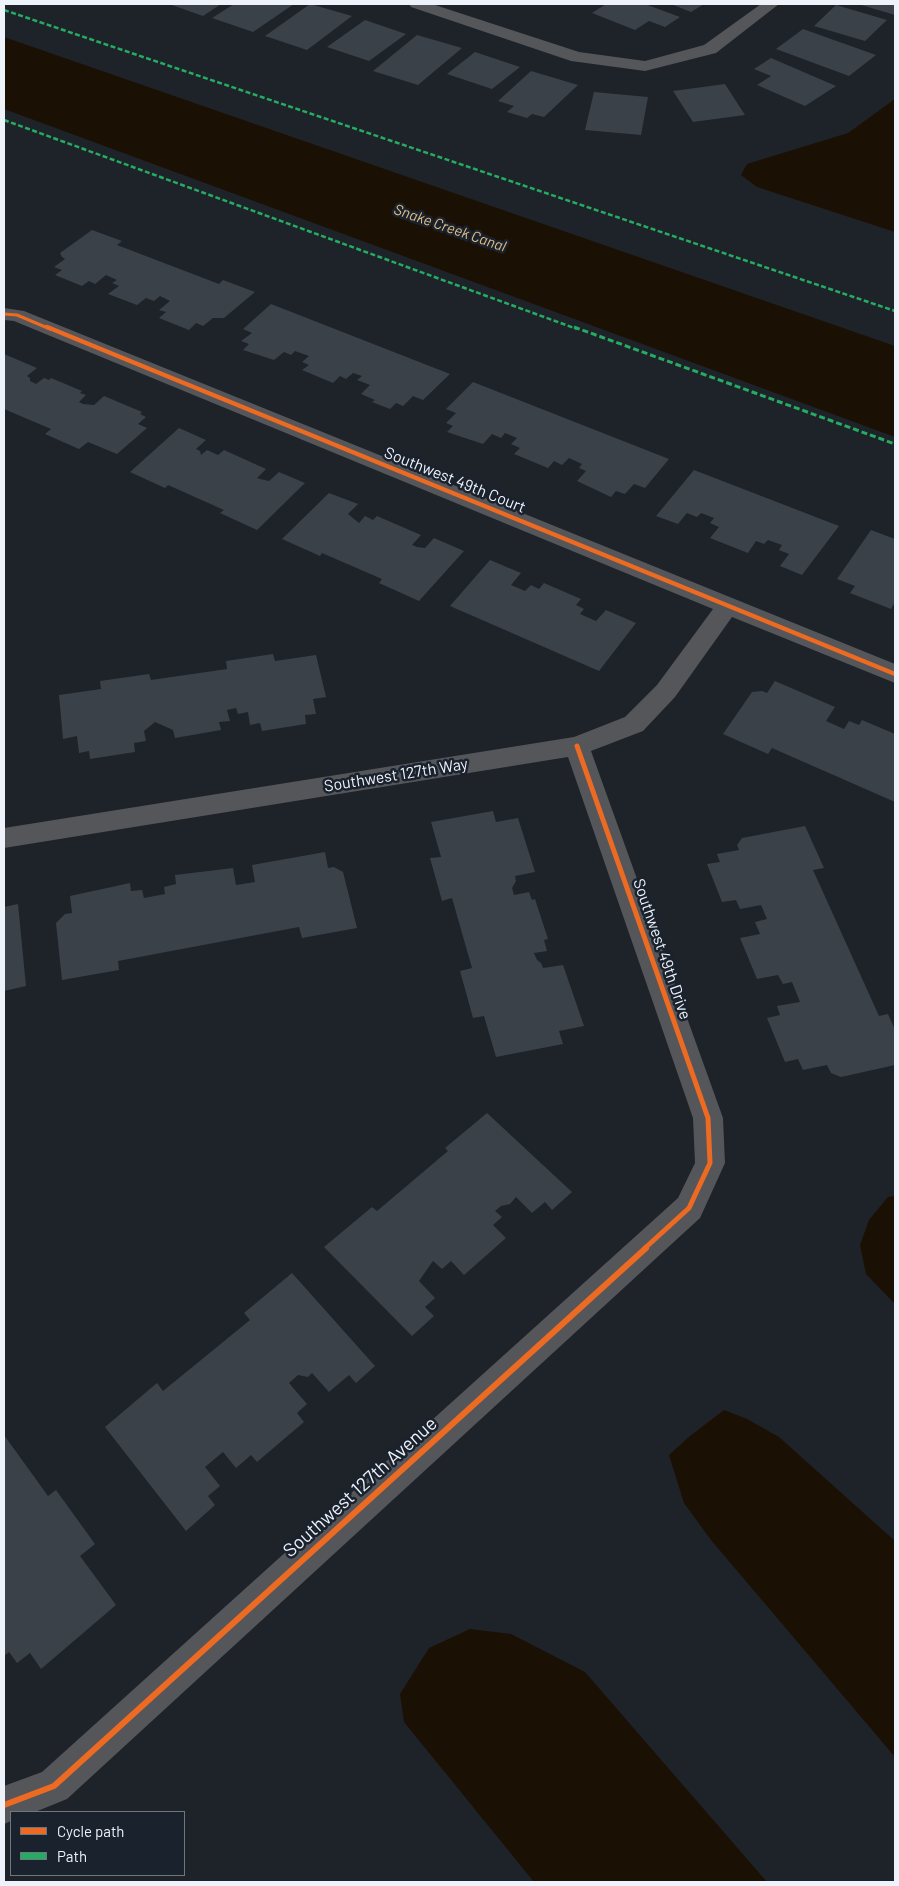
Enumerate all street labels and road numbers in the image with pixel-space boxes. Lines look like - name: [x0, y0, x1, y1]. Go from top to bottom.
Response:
- street label: Southwest 49th Court: [381, 443, 529, 517]
- street label: Southwest 127th Way: [323, 754, 469, 796]
- street label: Southwest 49th Drive: [629, 876, 695, 1022]
- street label: Southwest 127th Avenue: [278, 1412, 442, 1562]

